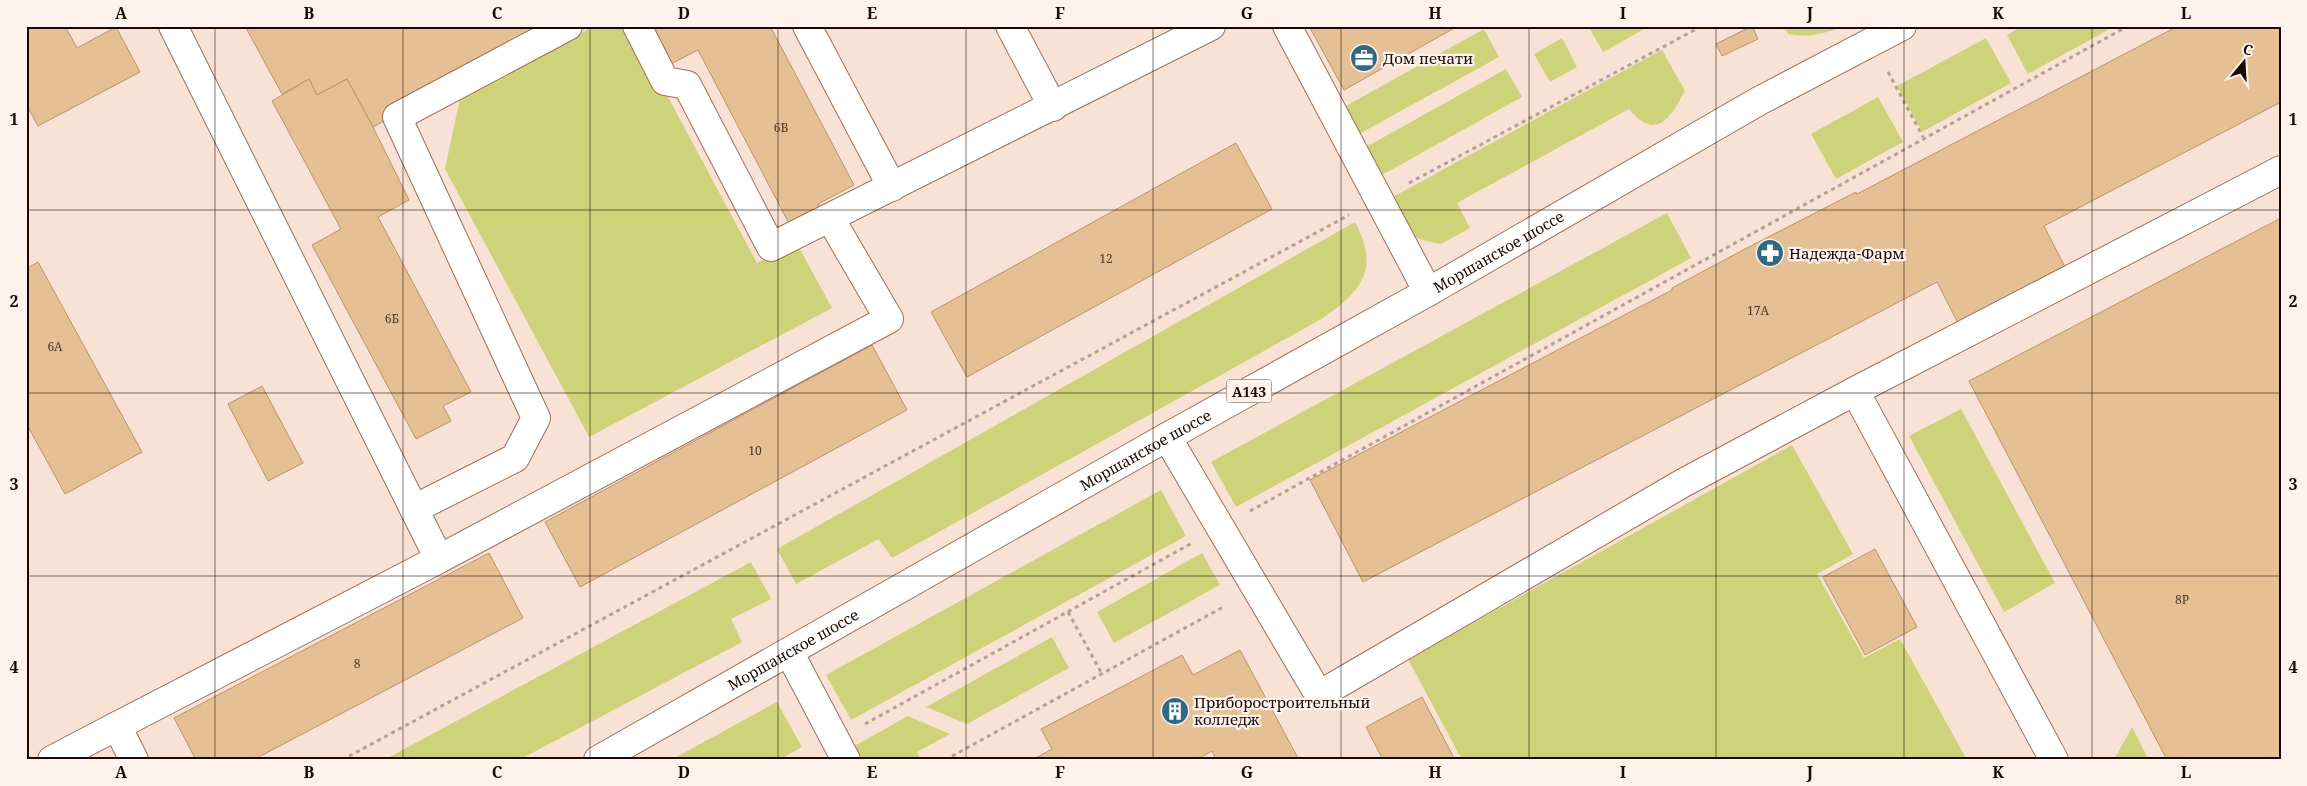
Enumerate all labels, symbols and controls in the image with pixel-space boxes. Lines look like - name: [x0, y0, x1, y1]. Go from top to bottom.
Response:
- text: A: [115, 2, 128, 24]
- text: B: [304, 2, 315, 24]
- text: C: [492, 2, 503, 24]
- text: D: [678, 2, 690, 24]
- text: E: [867, 2, 877, 24]
- text: F: [1055, 2, 1065, 24]
- text: G: [1241, 2, 1253, 24]
- text: H: [1428, 2, 1442, 24]
- text: I: [1620, 2, 1626, 24]
- text: J: [1806, 2, 1814, 24]
- text: K: [1992, 2, 2004, 24]
- text: L: [2181, 2, 2191, 24]
- north arrow: [2220, 38, 2270, 88]
- text: С: [2241, 39, 2255, 60]
- office icon: Дом печати: [1349, 43, 1379, 73]
- place label: Дом печати: [1383, 48, 1473, 68]
- text: 1: [9, 108, 19, 130]
- text: 1: [2288, 108, 2298, 130]
- house number: 6В: [774, 119, 788, 136]
- street label: Моршанское шоссе: [1429, 206, 1567, 297]
- pharmacy icon: Надежда-Фарм: [1755, 238, 1785, 268]
- place label: Надежда-Фарм: [1789, 243, 1905, 263]
- house number: 12: [1099, 250, 1113, 267]
- text: 2: [9, 290, 19, 312]
- text: 2: [2288, 290, 2298, 312]
- house number: 17А: [1747, 302, 1769, 319]
- house number: 6Б: [385, 310, 399, 327]
- house number: 6А: [47, 338, 63, 355]
- road number: А143: [1226, 380, 1272, 402]
- street label: Моршанское шоссе: [1076, 405, 1214, 495]
- house number: 10: [748, 442, 762, 459]
- text: 3: [9, 473, 19, 495]
- text: 3: [2288, 473, 2298, 495]
- house number: 8Р: [2175, 591, 2189, 608]
- street label: Моршанское шоссе: [724, 604, 862, 695]
- house number: 8: [354, 655, 361, 672]
- text: 4: [9, 656, 19, 678]
- text: 4: [2288, 656, 2298, 678]
- place label: Приборостроительный колледж: [1194, 692, 1370, 729]
- building icon: Приборостроительный колледж: [1160, 696, 1190, 726]
- text: A: [115, 761, 128, 783]
- text: B: [304, 761, 315, 783]
- text: C: [492, 761, 503, 783]
- text: D: [678, 761, 690, 783]
- text: E: [867, 761, 877, 783]
- text: F: [1055, 761, 1065, 783]
- text: G: [1241, 761, 1253, 783]
- text: H: [1428, 761, 1442, 783]
- text: I: [1620, 761, 1626, 783]
- text: J: [1806, 761, 1814, 783]
- text: K: [1992, 761, 2004, 783]
- text: L: [2181, 761, 2191, 783]

